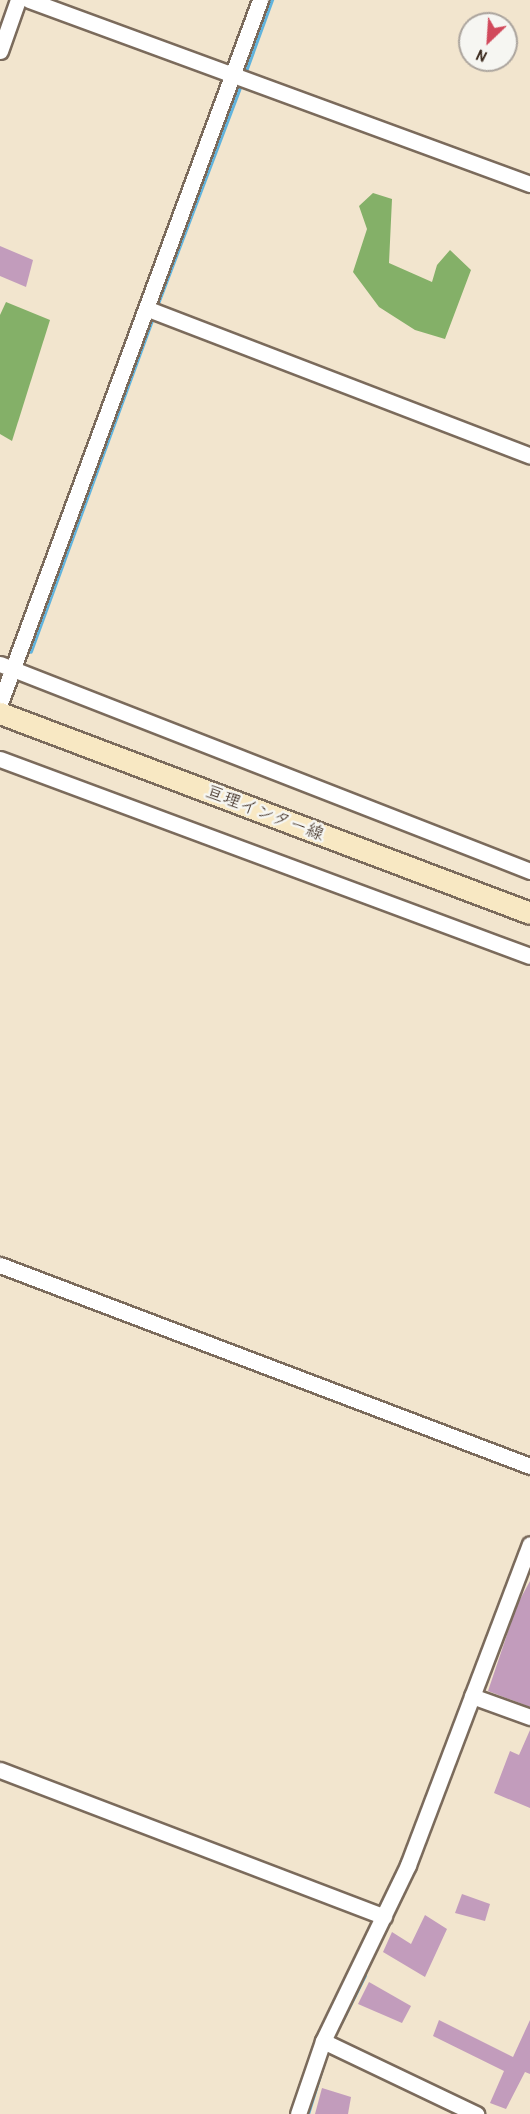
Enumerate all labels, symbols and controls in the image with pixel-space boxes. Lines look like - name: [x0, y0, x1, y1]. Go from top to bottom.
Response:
- north arrow: [458, 12, 518, 72]
- text: N: [473, 45, 490, 68]
- street label: 亘理インター線: [202, 780, 328, 846]

